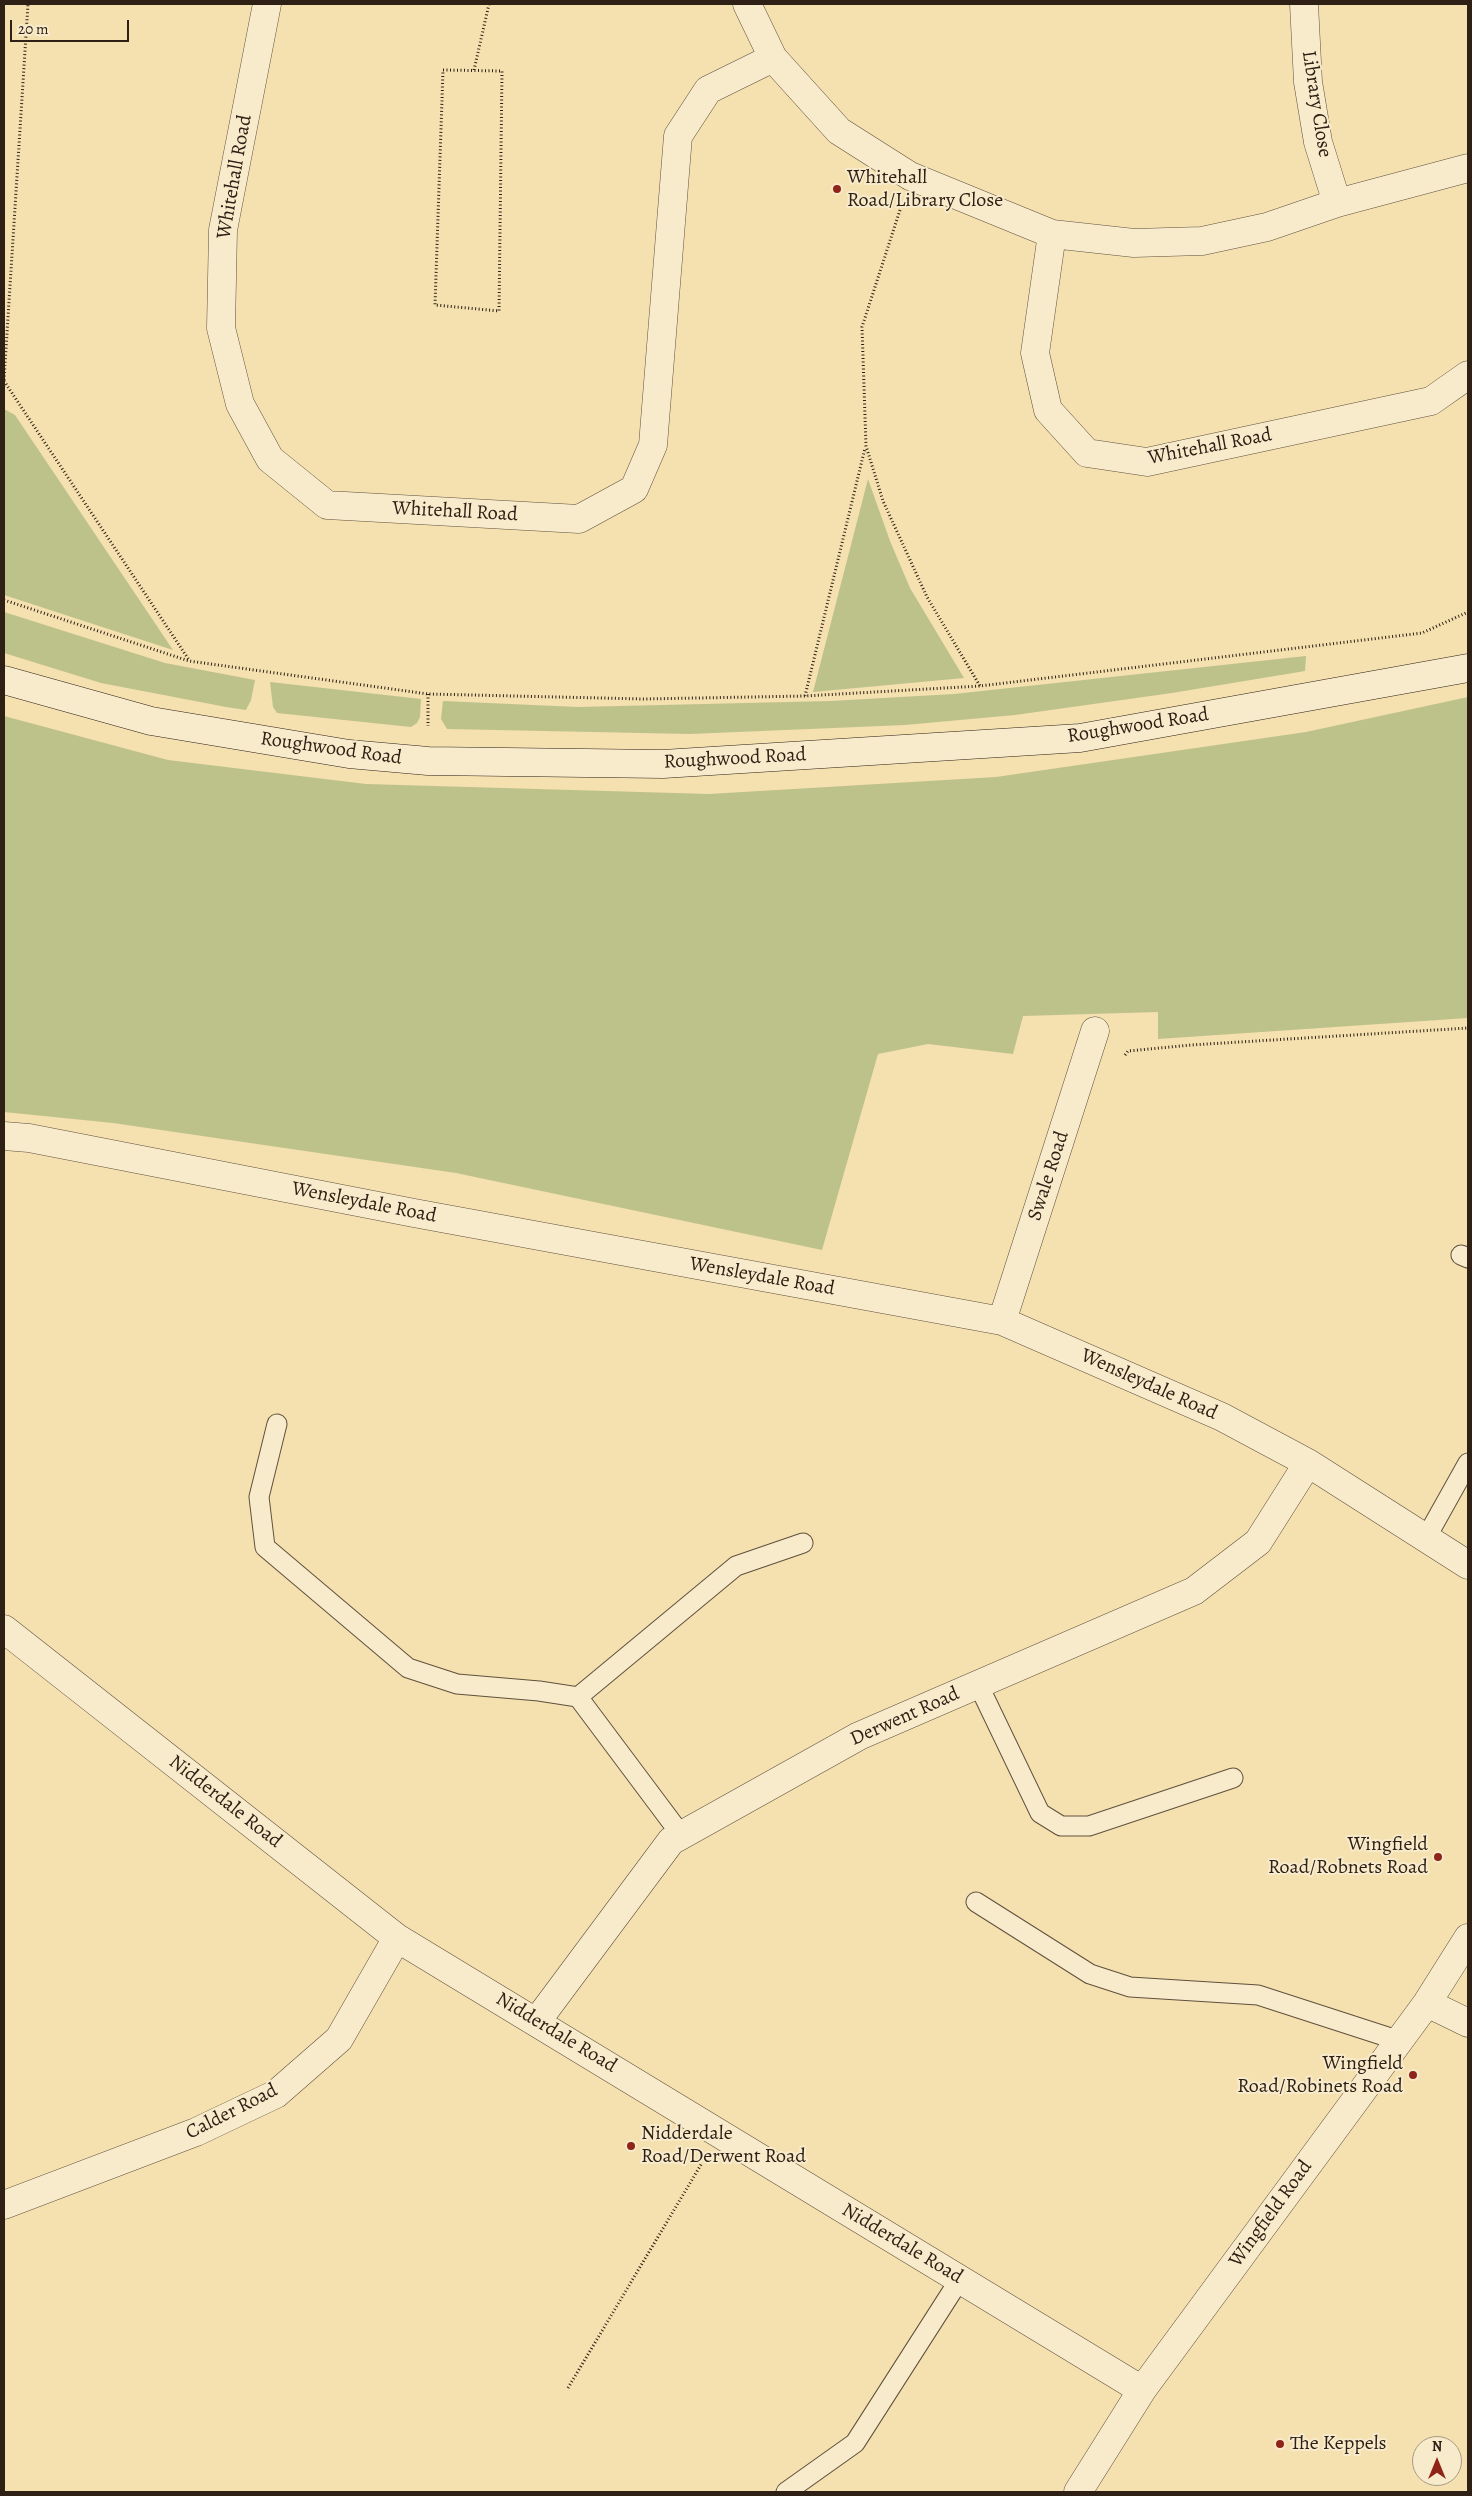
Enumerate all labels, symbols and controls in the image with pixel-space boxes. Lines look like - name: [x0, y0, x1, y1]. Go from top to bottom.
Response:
- scale bar: [12, 10, 131, 42]
- text: 20 m: [18, 19, 49, 39]
- street label: Library Close: [1296, 49, 1336, 159]
- street label: Whitehall Road: [212, 113, 258, 241]
- place label: Whitehall Road/Library Close: [847, 166, 1003, 213]
- marker: Whitehall Road/Library Close: [831, 183, 843, 195]
- street label: Whitehall Road: [1146, 423, 1274, 471]
- street label: Whitehall Road: [392, 497, 518, 527]
- street label: Roughwood Road: [1066, 703, 1210, 749]
- street label: Roughwood Road: [259, 727, 403, 771]
- street label: Roughwood Road: [663, 743, 807, 775]
- street label: Swale Road: [1023, 1128, 1075, 1224]
- street label: Wensleydale Road: [290, 1177, 438, 1229]
- street label: Wensleydale Road: [688, 1252, 836, 1302]
- street label: Wensleydale Road: [1077, 1344, 1221, 1426]
- street label: Derwent Road: [847, 1682, 963, 1752]
- street label: Nidderdale Road: [164, 1750, 286, 1854]
- place label: Wingfield Road/Robnets Road: [1268, 1833, 1428, 1880]
- marker: Wingfield Road/Robnets Road: [1432, 1851, 1444, 1863]
- street label: Nidderdale Road: [491, 1987, 621, 2079]
- place label: Wingfield Road/Robinets Road: [1237, 2052, 1403, 2099]
- marker: Wingfield Road/Robinets Road: [1407, 2069, 1419, 2081]
- street label: Calder Road: [182, 2079, 282, 2145]
- place label: Nidderdale Road/Derwent Road: [641, 2122, 806, 2169]
- marker: Nidderdale Road/Derwent Road: [625, 2140, 637, 2152]
- street label: Wingfield Road: [1224, 2156, 1318, 2272]
- street label: Nidderdale Road: [837, 2198, 967, 2290]
- place label: The Keppels: [1290, 2432, 1387, 2456]
- north arrow: [1412, 2436, 1462, 2486]
- text: N: [1432, 2437, 1442, 2456]
- marker: The Keppels: [1274, 2438, 1286, 2450]

